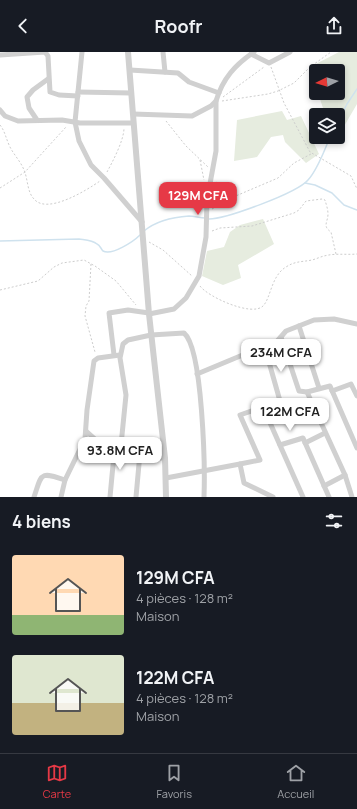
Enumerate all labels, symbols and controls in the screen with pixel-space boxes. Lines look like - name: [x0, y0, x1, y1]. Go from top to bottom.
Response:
- text: Roofr: [154, 14, 203, 38]
- icon: back: [12, 15, 34, 37]
- icon: share: [323, 15, 345, 37]
- north arrow: [309, 64, 345, 100]
- map controls: [309, 64, 345, 144]
- button: layers: [309, 108, 345, 144]
- pin: 129M CFA: [157, 182, 239, 216]
- text: 129M CFA: [168, 186, 228, 204]
- pin: 234M CFA: [240, 339, 322, 373]
- text: 234M CFA: [250, 343, 312, 361]
- pin: 122M CFA: [249, 398, 331, 432]
- text: 122M CFA: [260, 402, 320, 420]
- pin: 93.8M CFA: [74, 437, 166, 471]
- text: 93.8M CFA: [87, 441, 153, 459]
- text: 4 biens: [12, 510, 71, 533]
- icon: filters: [323, 510, 345, 532]
- text: 129M CFA: [136, 566, 215, 589]
- icon: home: [44, 571, 92, 619]
- text: 4 pièces · 128 m²: [136, 589, 233, 607]
- text: Maison: [136, 607, 179, 625]
- text: 122M CFA: [136, 666, 214, 689]
- icon: home: [44, 671, 92, 719]
- text: 4 pièces · 128 m²: [136, 689, 233, 707]
- text: Maison: [136, 707, 179, 725]
- tab: Carte: [43, 762, 71, 801]
- tab: Favoris: [157, 762, 192, 801]
- tab: Accueil: [277, 762, 314, 801]

